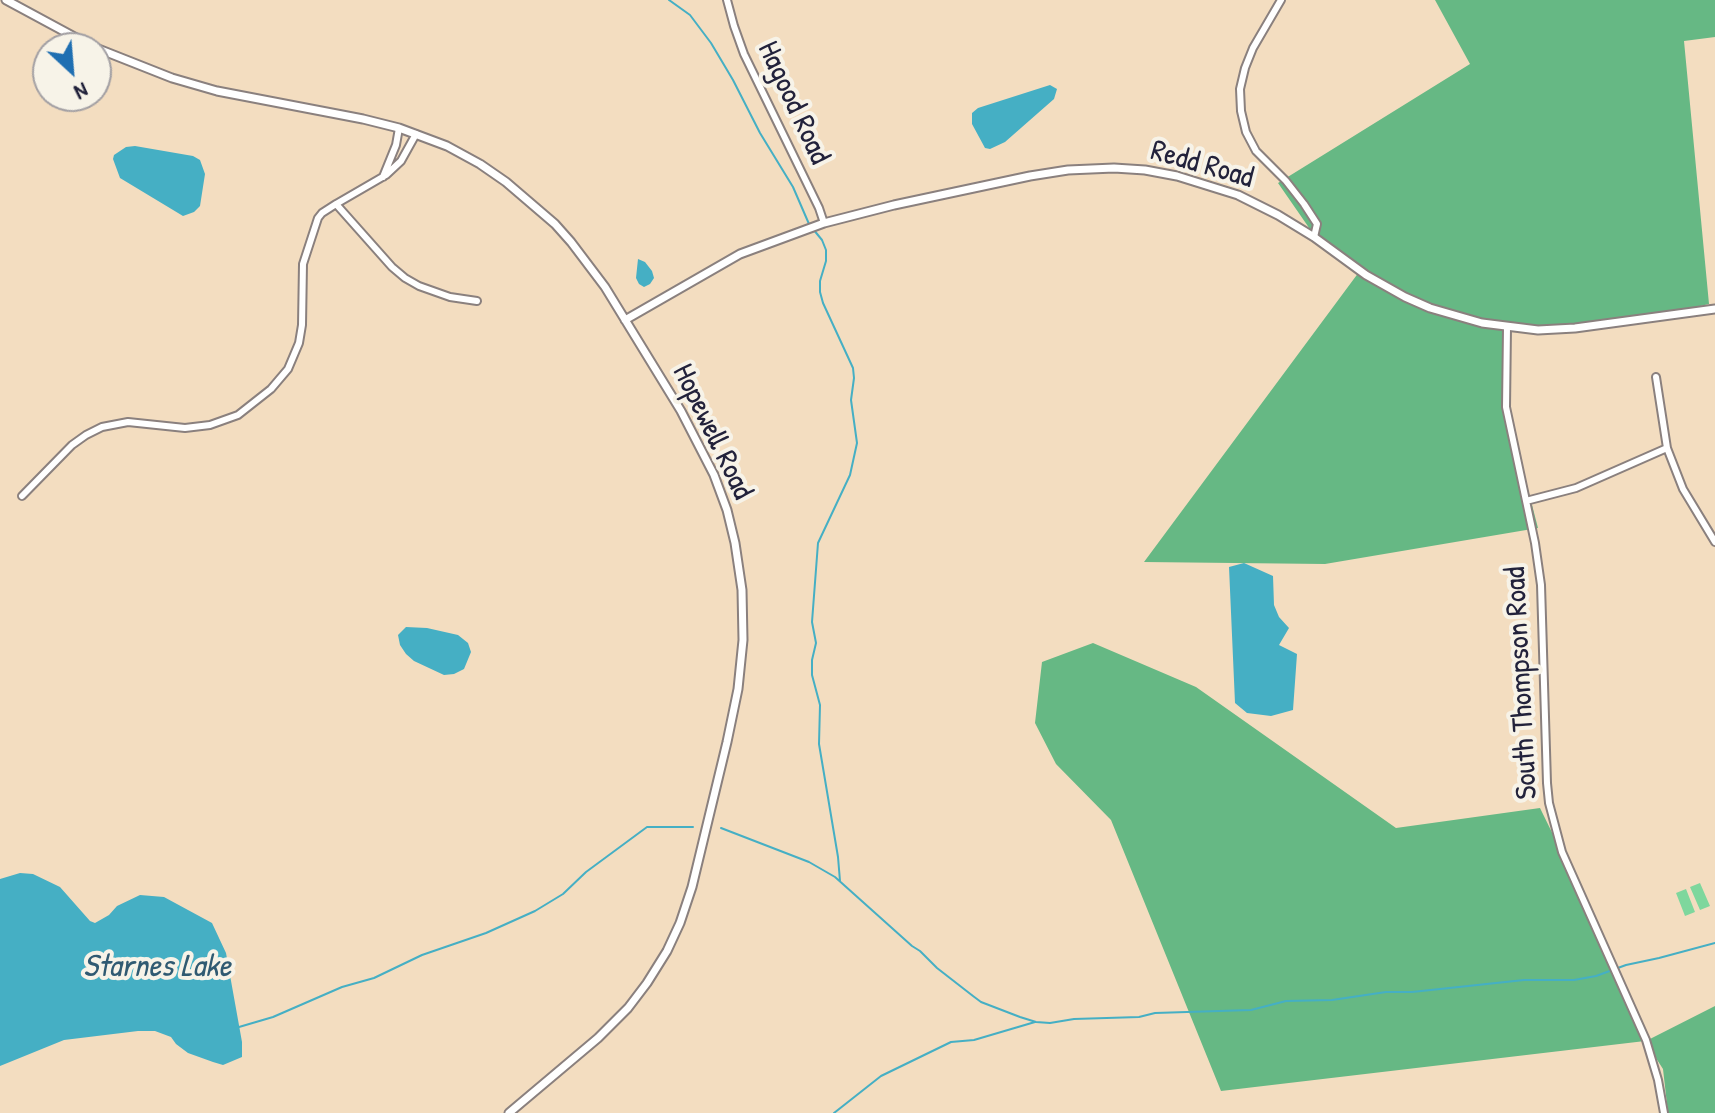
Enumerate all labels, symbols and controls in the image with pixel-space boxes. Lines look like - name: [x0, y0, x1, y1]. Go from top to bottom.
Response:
- north arrow: [32, 32, 112, 112]
- street label: Hagood Road: [749, 36, 837, 170]
- text: N: [70, 76, 93, 108]
- street label: Redd Road: [1147, 133, 1257, 197]
- street label: Hopewell Road: [664, 359, 760, 505]
- street label: South Thompson Road: [1498, 566, 1546, 800]
- water label: Starnes Lake: [83, 948, 231, 986]

